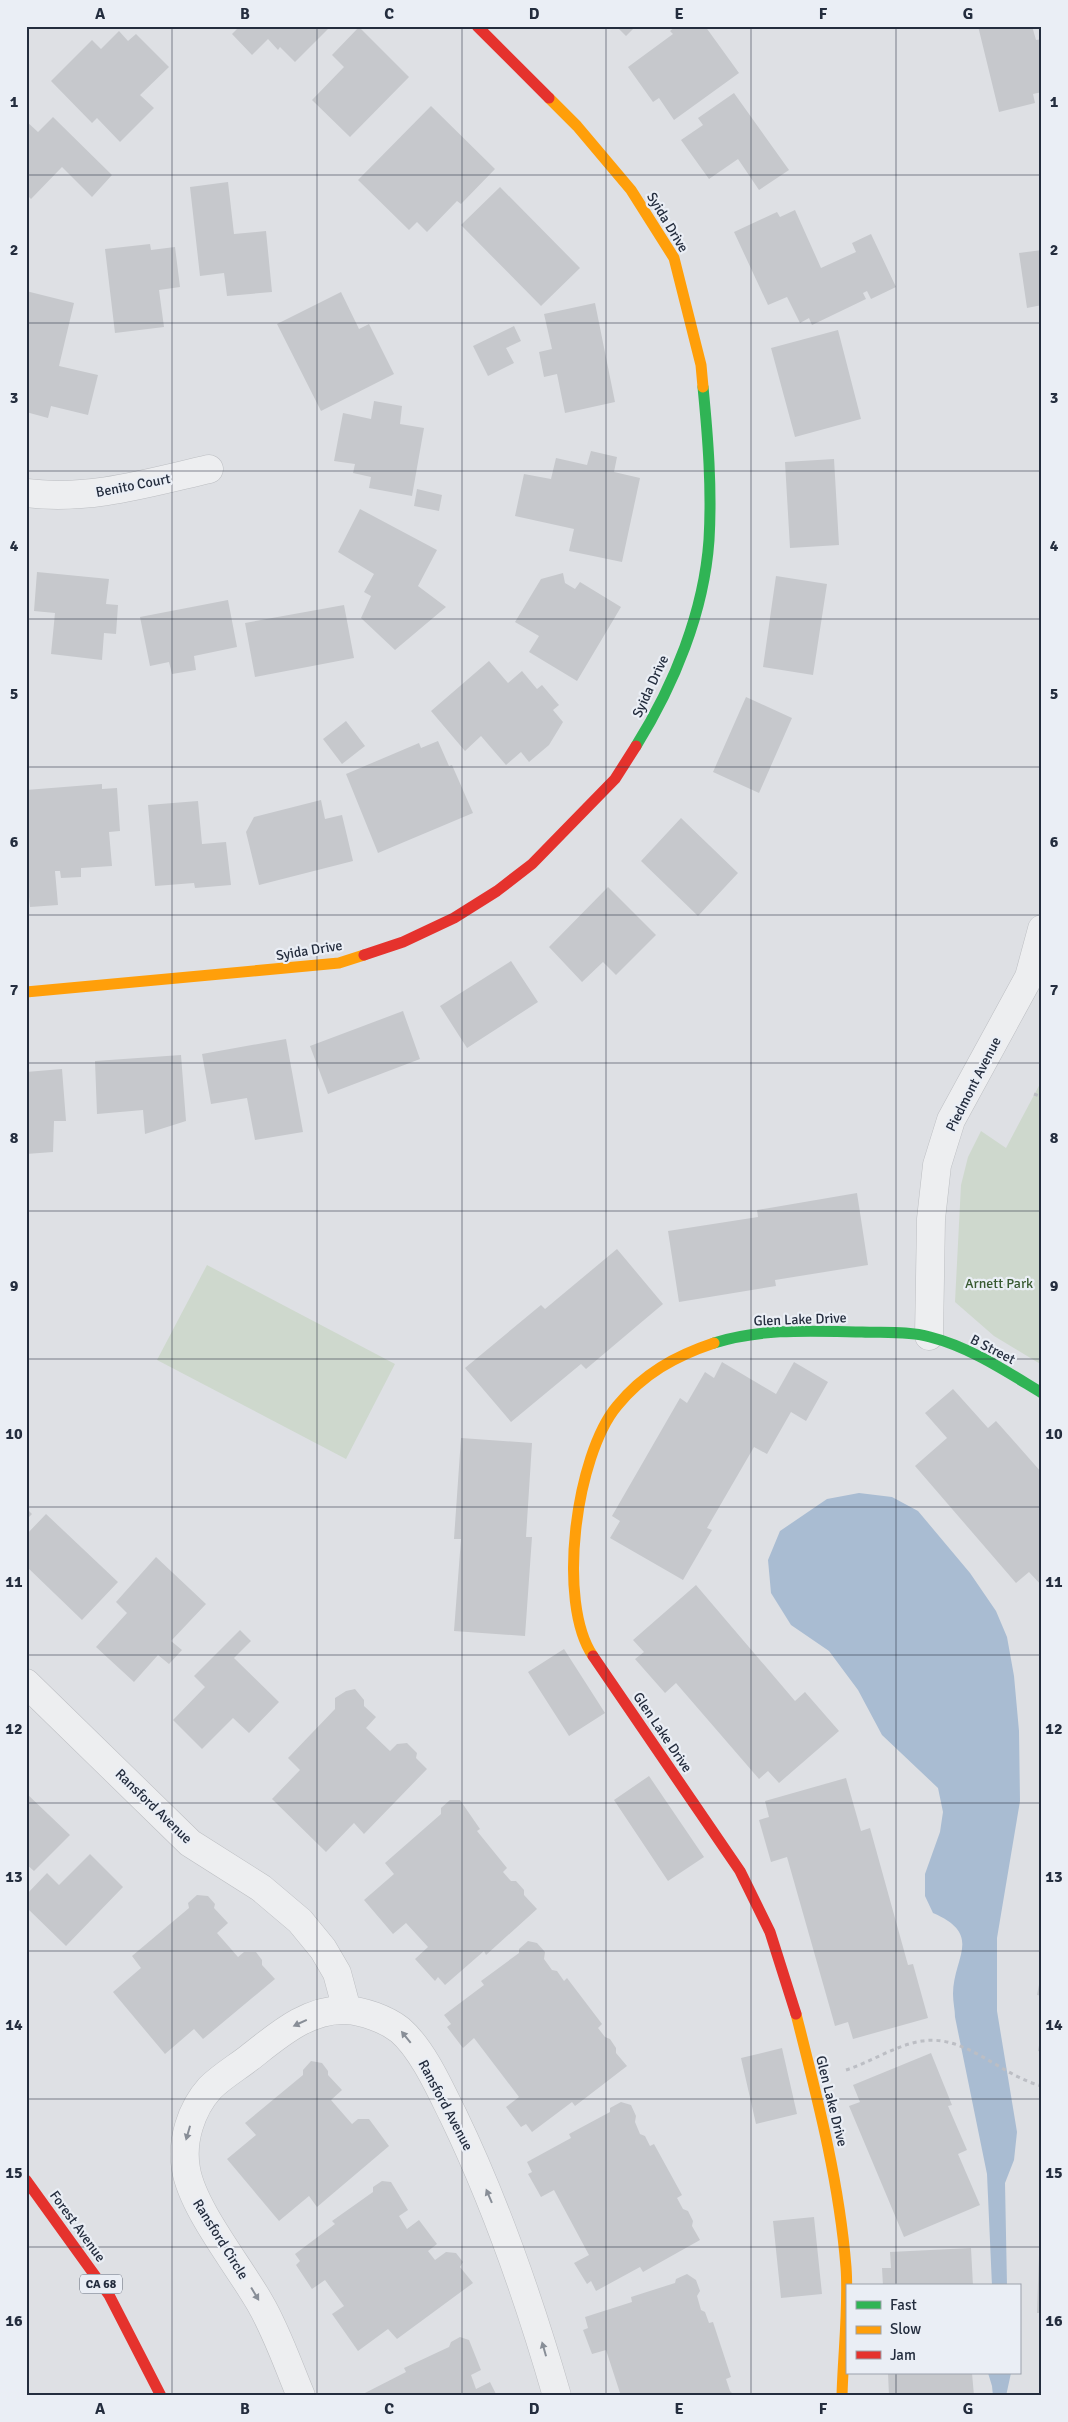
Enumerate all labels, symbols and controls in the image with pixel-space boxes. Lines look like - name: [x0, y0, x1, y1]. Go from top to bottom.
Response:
- text: A: [95, 4, 106, 24]
- text: B: [240, 4, 250, 24]
- text: C: [384, 4, 394, 24]
- text: D: [529, 4, 540, 24]
- text: E: [674, 4, 684, 24]
- text: F: [819, 4, 828, 24]
- text: G: [963, 4, 973, 24]
- text: 1: [10, 92, 19, 112]
- text: 1: [1050, 92, 1059, 112]
- street label: Syida Drive: [643, 189, 692, 255]
- text: 2: [10, 240, 18, 260]
- text: 2: [1050, 240, 1058, 260]
- text: 3: [10, 388, 18, 408]
- text: 3: [1050, 388, 1058, 408]
- street label: Benito Court: [94, 470, 172, 501]
- text: 4: [10, 536, 19, 556]
- text: 4: [1050, 536, 1059, 556]
- street label: Syida Drive: [629, 652, 672, 720]
- text: 5: [10, 684, 18, 704]
- text: 5: [1050, 684, 1058, 704]
- text: 6: [10, 832, 19, 852]
- text: 6: [1050, 832, 1059, 852]
- street label: Syida Drive: [275, 937, 343, 964]
- text: 7: [10, 980, 19, 1000]
- text: 7: [1050, 980, 1059, 1000]
- street label: Piedmont Avenue: [942, 1034, 1005, 1134]
- text: 8: [10, 1128, 19, 1148]
- text: 8: [1050, 1128, 1059, 1148]
- park label: Arnett Park: [965, 1275, 1033, 1292]
- text: 9: [10, 1276, 19, 1296]
- text: 9: [1050, 1276, 1059, 1296]
- street label: Glen Lake Drive: [753, 1309, 847, 1330]
- street label: B Street: [968, 1331, 1018, 1368]
- text: 10: [5, 1424, 23, 1444]
- text: 10: [1045, 1424, 1063, 1444]
- text: 11: [5, 1572, 23, 1592]
- text: 11: [1045, 1572, 1063, 1592]
- street label: Glen Lake Drive: [630, 1689, 696, 1776]
- text: 12: [5, 1719, 23, 1739]
- text: 12: [1045, 1719, 1063, 1739]
- street label: Ransford Avenue: [112, 1765, 196, 1847]
- text: 13: [5, 1867, 23, 1887]
- text: 13: [1045, 1867, 1063, 1887]
- text: 14: [5, 2015, 23, 2035]
- text: 14: [1045, 2015, 1063, 2035]
- one-way arrow: [293, 2019, 307, 2027]
- one-way arrow: [400, 2031, 411, 2044]
- street label: Glen Lake Drive: [812, 2054, 851, 2148]
- street label: Ransford Avenue: [415, 2057, 477, 2154]
- one-way arrow: [183, 2126, 191, 2141]
- text: 15: [5, 2163, 23, 2183]
- text: 15: [1045, 2163, 1063, 2183]
- street label: Forest Avenue: [46, 2187, 109, 2265]
- one-way arrow: [485, 2189, 493, 2203]
- street label: Ransford Circle: [189, 2196, 252, 2282]
- road number: CA 68: [80, 2274, 122, 2294]
- legend: [846, 2284, 1020, 2374]
- one-way arrow: [250, 2288, 259, 2301]
- text: Fast: [890, 2296, 917, 2314]
- text: 16: [5, 2311, 23, 2331]
- text: 16: [1045, 2311, 1063, 2331]
- text: Slow: [890, 2320, 921, 2338]
- one-way arrow: [539, 2341, 547, 2356]
- text: Jam: [890, 2346, 916, 2364]
- text: A: [95, 2399, 106, 2419]
- text: B: [240, 2399, 250, 2419]
- text: C: [384, 2399, 394, 2419]
- text: D: [529, 2399, 540, 2419]
- text: E: [674, 2399, 684, 2419]
- text: F: [819, 2399, 828, 2419]
- text: G: [963, 2399, 973, 2419]

